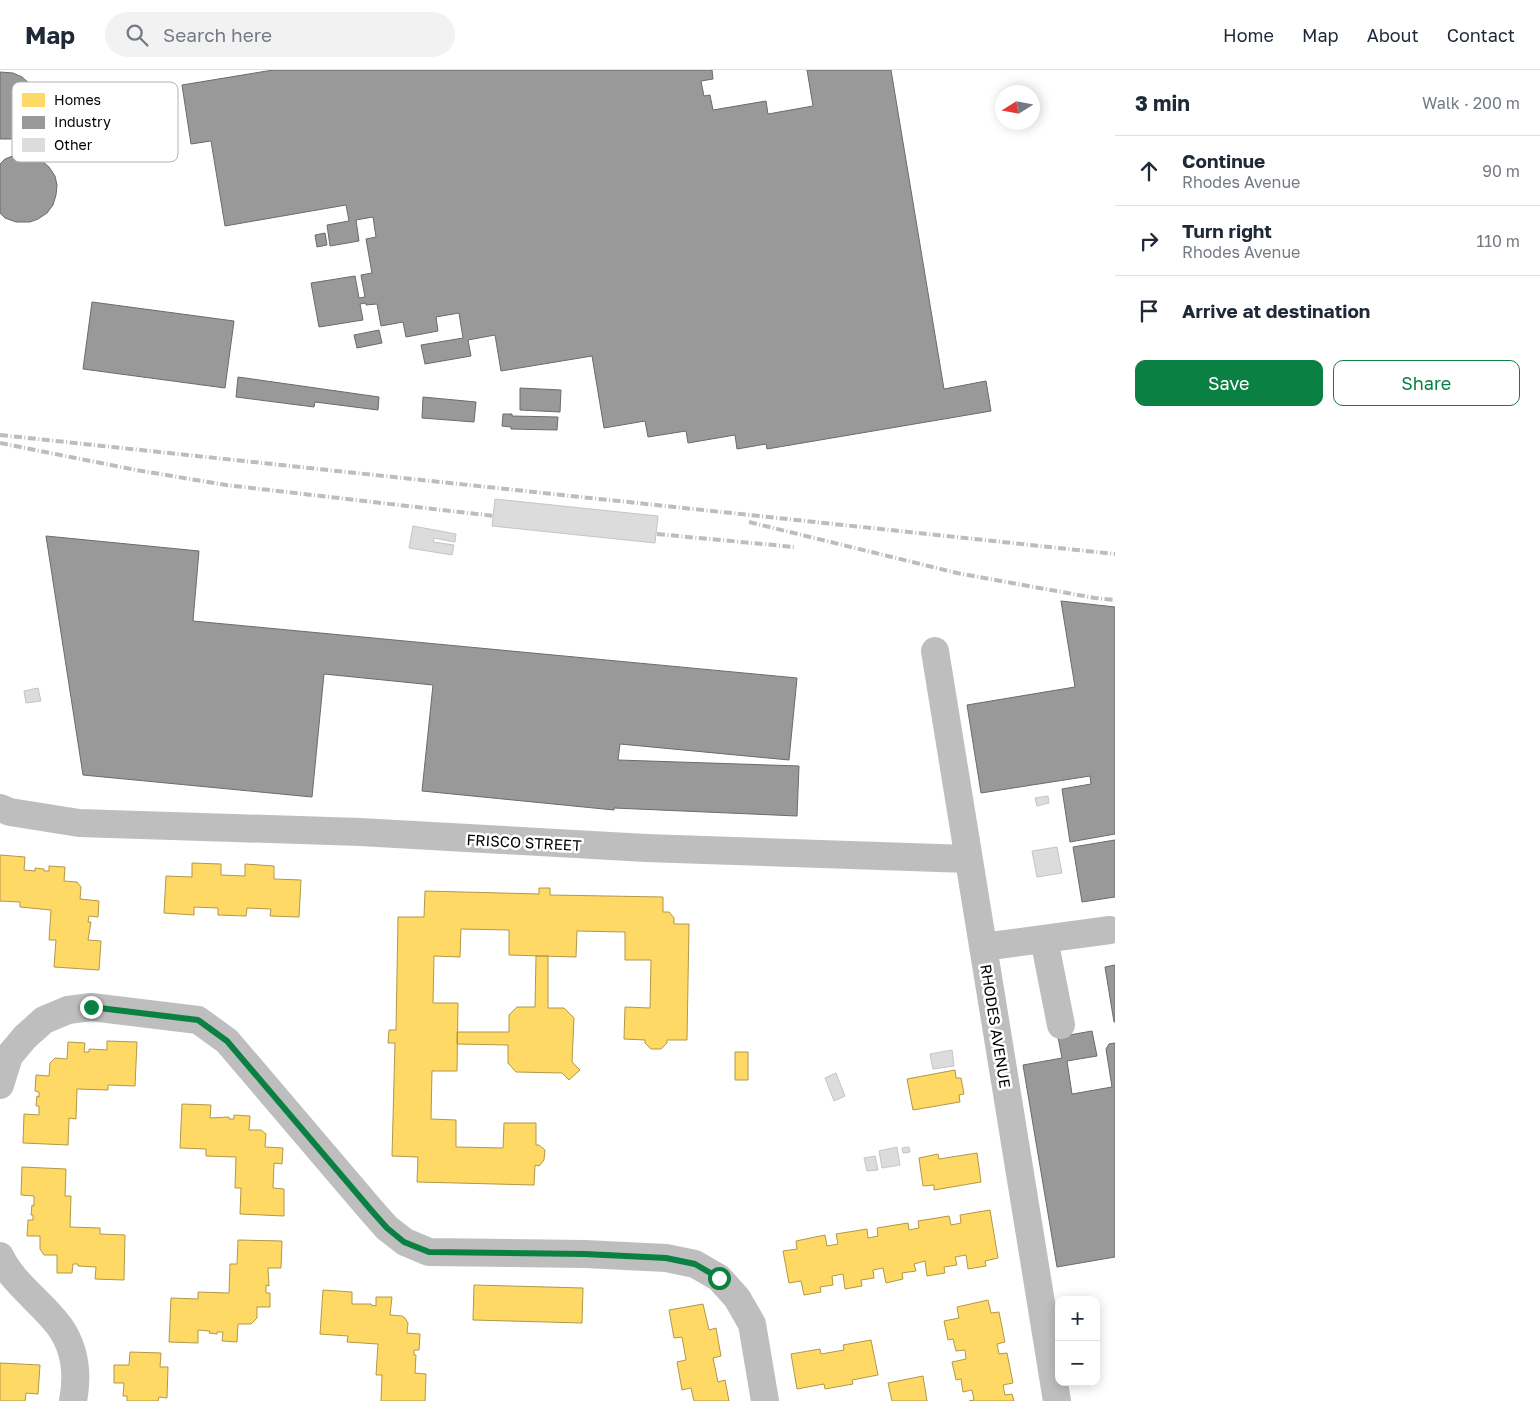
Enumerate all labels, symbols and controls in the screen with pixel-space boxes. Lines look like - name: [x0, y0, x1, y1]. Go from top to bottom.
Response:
- search box: [105, 12, 455, 57]
- text: Map: [25, 20, 75, 49]
- icon: search: [123, 21, 151, 49]
- text: Search here: [163, 23, 272, 46]
- text: Home: [1223, 24, 1274, 46]
- text: Map: [1302, 24, 1339, 46]
- text: About: [1367, 24, 1419, 46]
- text: Contact: [1447, 24, 1515, 46]
- legend: [12, 82, 178, 162]
- north arrow: [995, 85, 1040, 130]
- text: 3 min: [1135, 90, 1190, 116]
- text: Homes: [54, 91, 101, 108]
- text: Walk · 200 m: [1422, 93, 1520, 113]
- text: Industry: [54, 113, 111, 130]
- text: Other: [54, 136, 93, 153]
- text: Continue: [1182, 149, 1265, 172]
- icon: ahead: [1135, 157, 1163, 185]
- text: 90 m: [1482, 161, 1520, 181]
- text: Rhodes Avenue: [1182, 172, 1300, 192]
- text: Turn right: [1182, 219, 1272, 242]
- icon: right: [1135, 227, 1163, 255]
- text: 110 m: [1476, 231, 1520, 251]
- text: Rhodes Avenue: [1182, 242, 1300, 262]
- icon: arrive: [1135, 297, 1163, 325]
- text: Arrive at destination: [1182, 299, 1370, 322]
- button: Save: [1135, 360, 1323, 406]
- button: Share: [1333, 360, 1520, 406]
- street label: FRISCO STREET: [466, 830, 582, 854]
- street label: RHODES AVENUE: [977, 963, 1015, 1089]
- route end: [80, 996, 103, 1019]
- route start: [708, 1267, 731, 1290]
- map controls: [1055, 1296, 1100, 1386]
- button: +: [1055, 1296, 1100, 1341]
- button: −: [1055, 1341, 1100, 1386]

